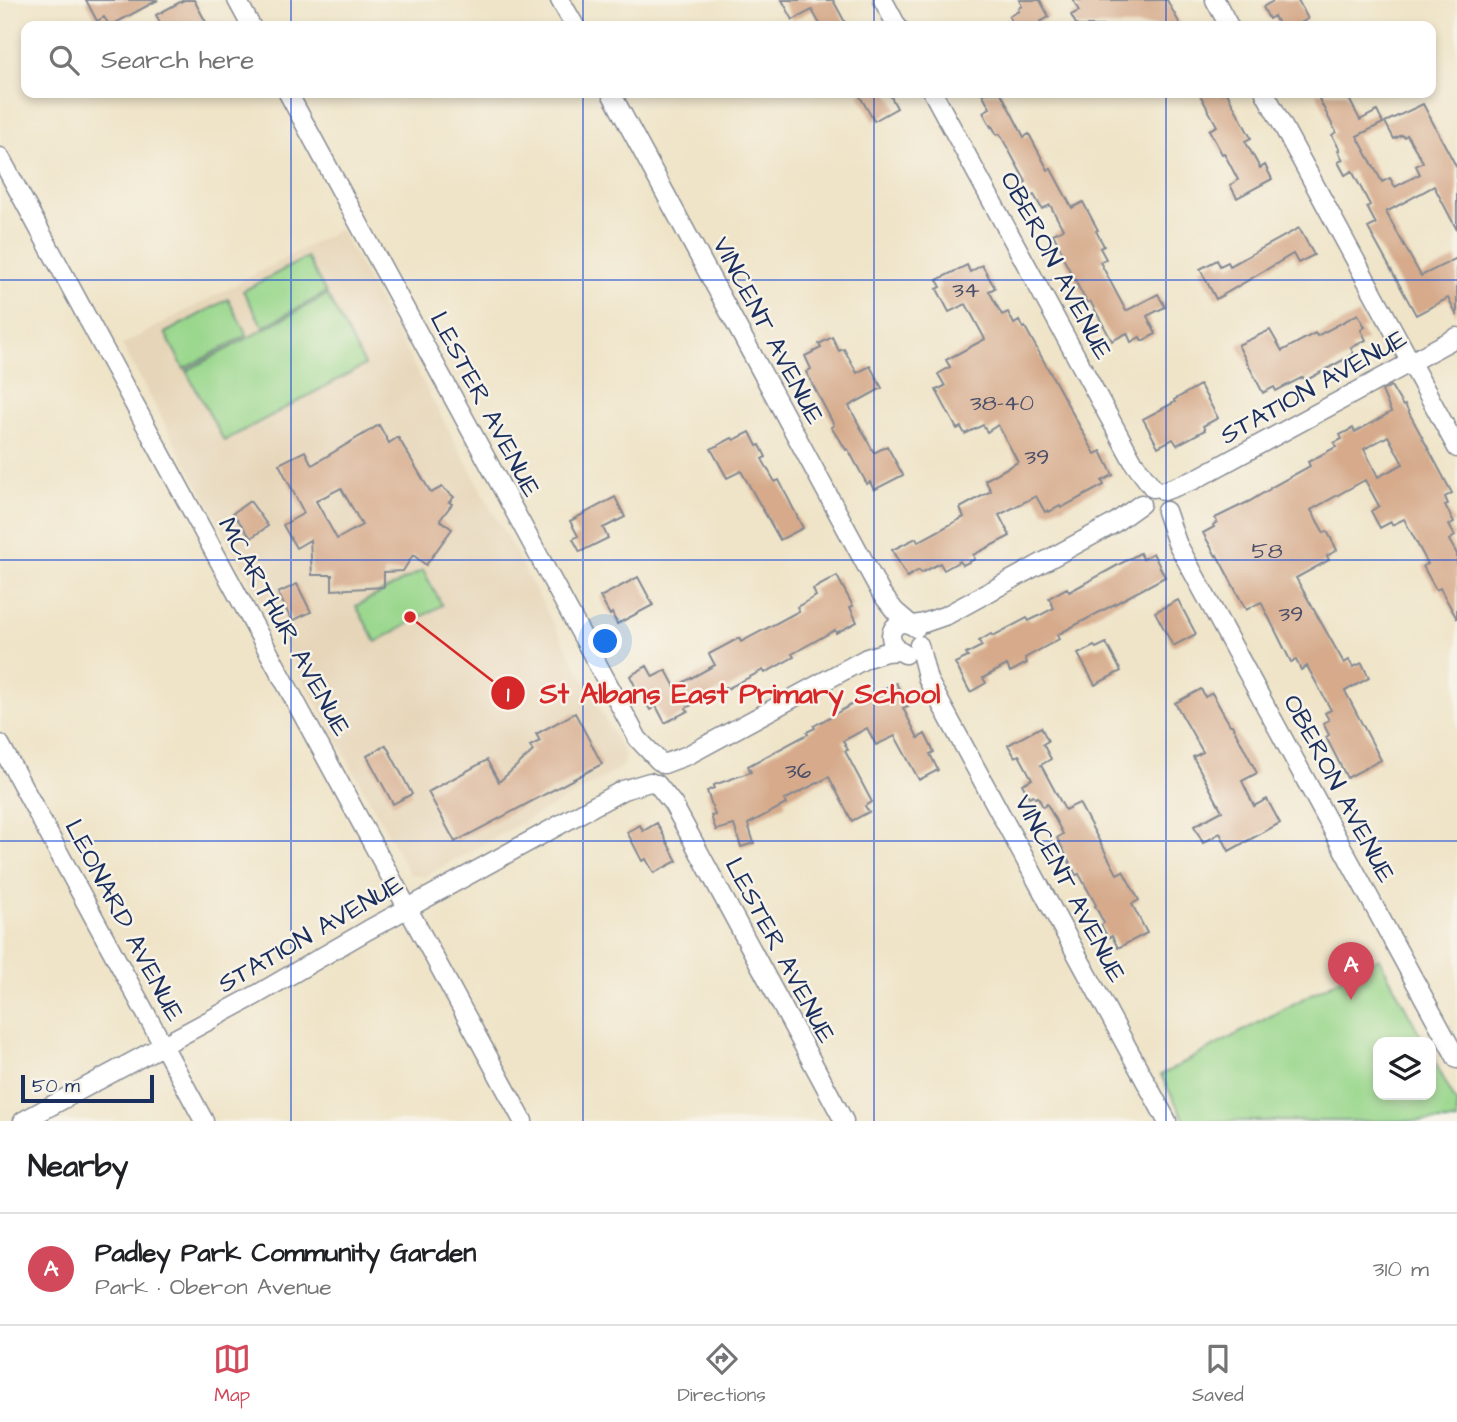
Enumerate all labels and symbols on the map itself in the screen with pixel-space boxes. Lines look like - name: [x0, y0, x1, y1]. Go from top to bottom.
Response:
- street label: OBERON AVENUE: [991, 165, 1121, 366]
- street label: VINCENT AVENUE: [703, 230, 833, 431]
- house number: 34: [952, 274, 980, 306]
- street label: LESTER AVENUE: [421, 305, 549, 504]
- street label: STATION AVENUE: [1214, 321, 1413, 453]
- house number: 38-40: [970, 387, 1034, 419]
- house number: 39: [1025, 441, 1049, 473]
- street label: MCARTHUR AVENUE: [209, 511, 359, 742]
- house number: 58: [1251, 535, 1283, 567]
- house number: 39: [1279, 598, 1303, 630]
- your location: [588, 624, 622, 658]
- callout: St Albans East Primary School: [491, 669, 955, 718]
- text: St Albans East Primary School: [539, 675, 940, 717]
- text: 1: [507, 680, 510, 709]
- street label: OBERON AVENUE: [1274, 688, 1404, 889]
- house number: 36: [785, 755, 811, 787]
- street label: VINCENT AVENUE: [1005, 788, 1135, 989]
- street label: LEONARD AVENUE: [56, 813, 193, 1028]
- street label: LESTER AVENUE: [716, 851, 844, 1050]
- street label: STATION AVENUE: [211, 866, 410, 1002]
- pin: A: [1328, 942, 1374, 1000]
- scale bar: [21, 1072, 154, 1104]

